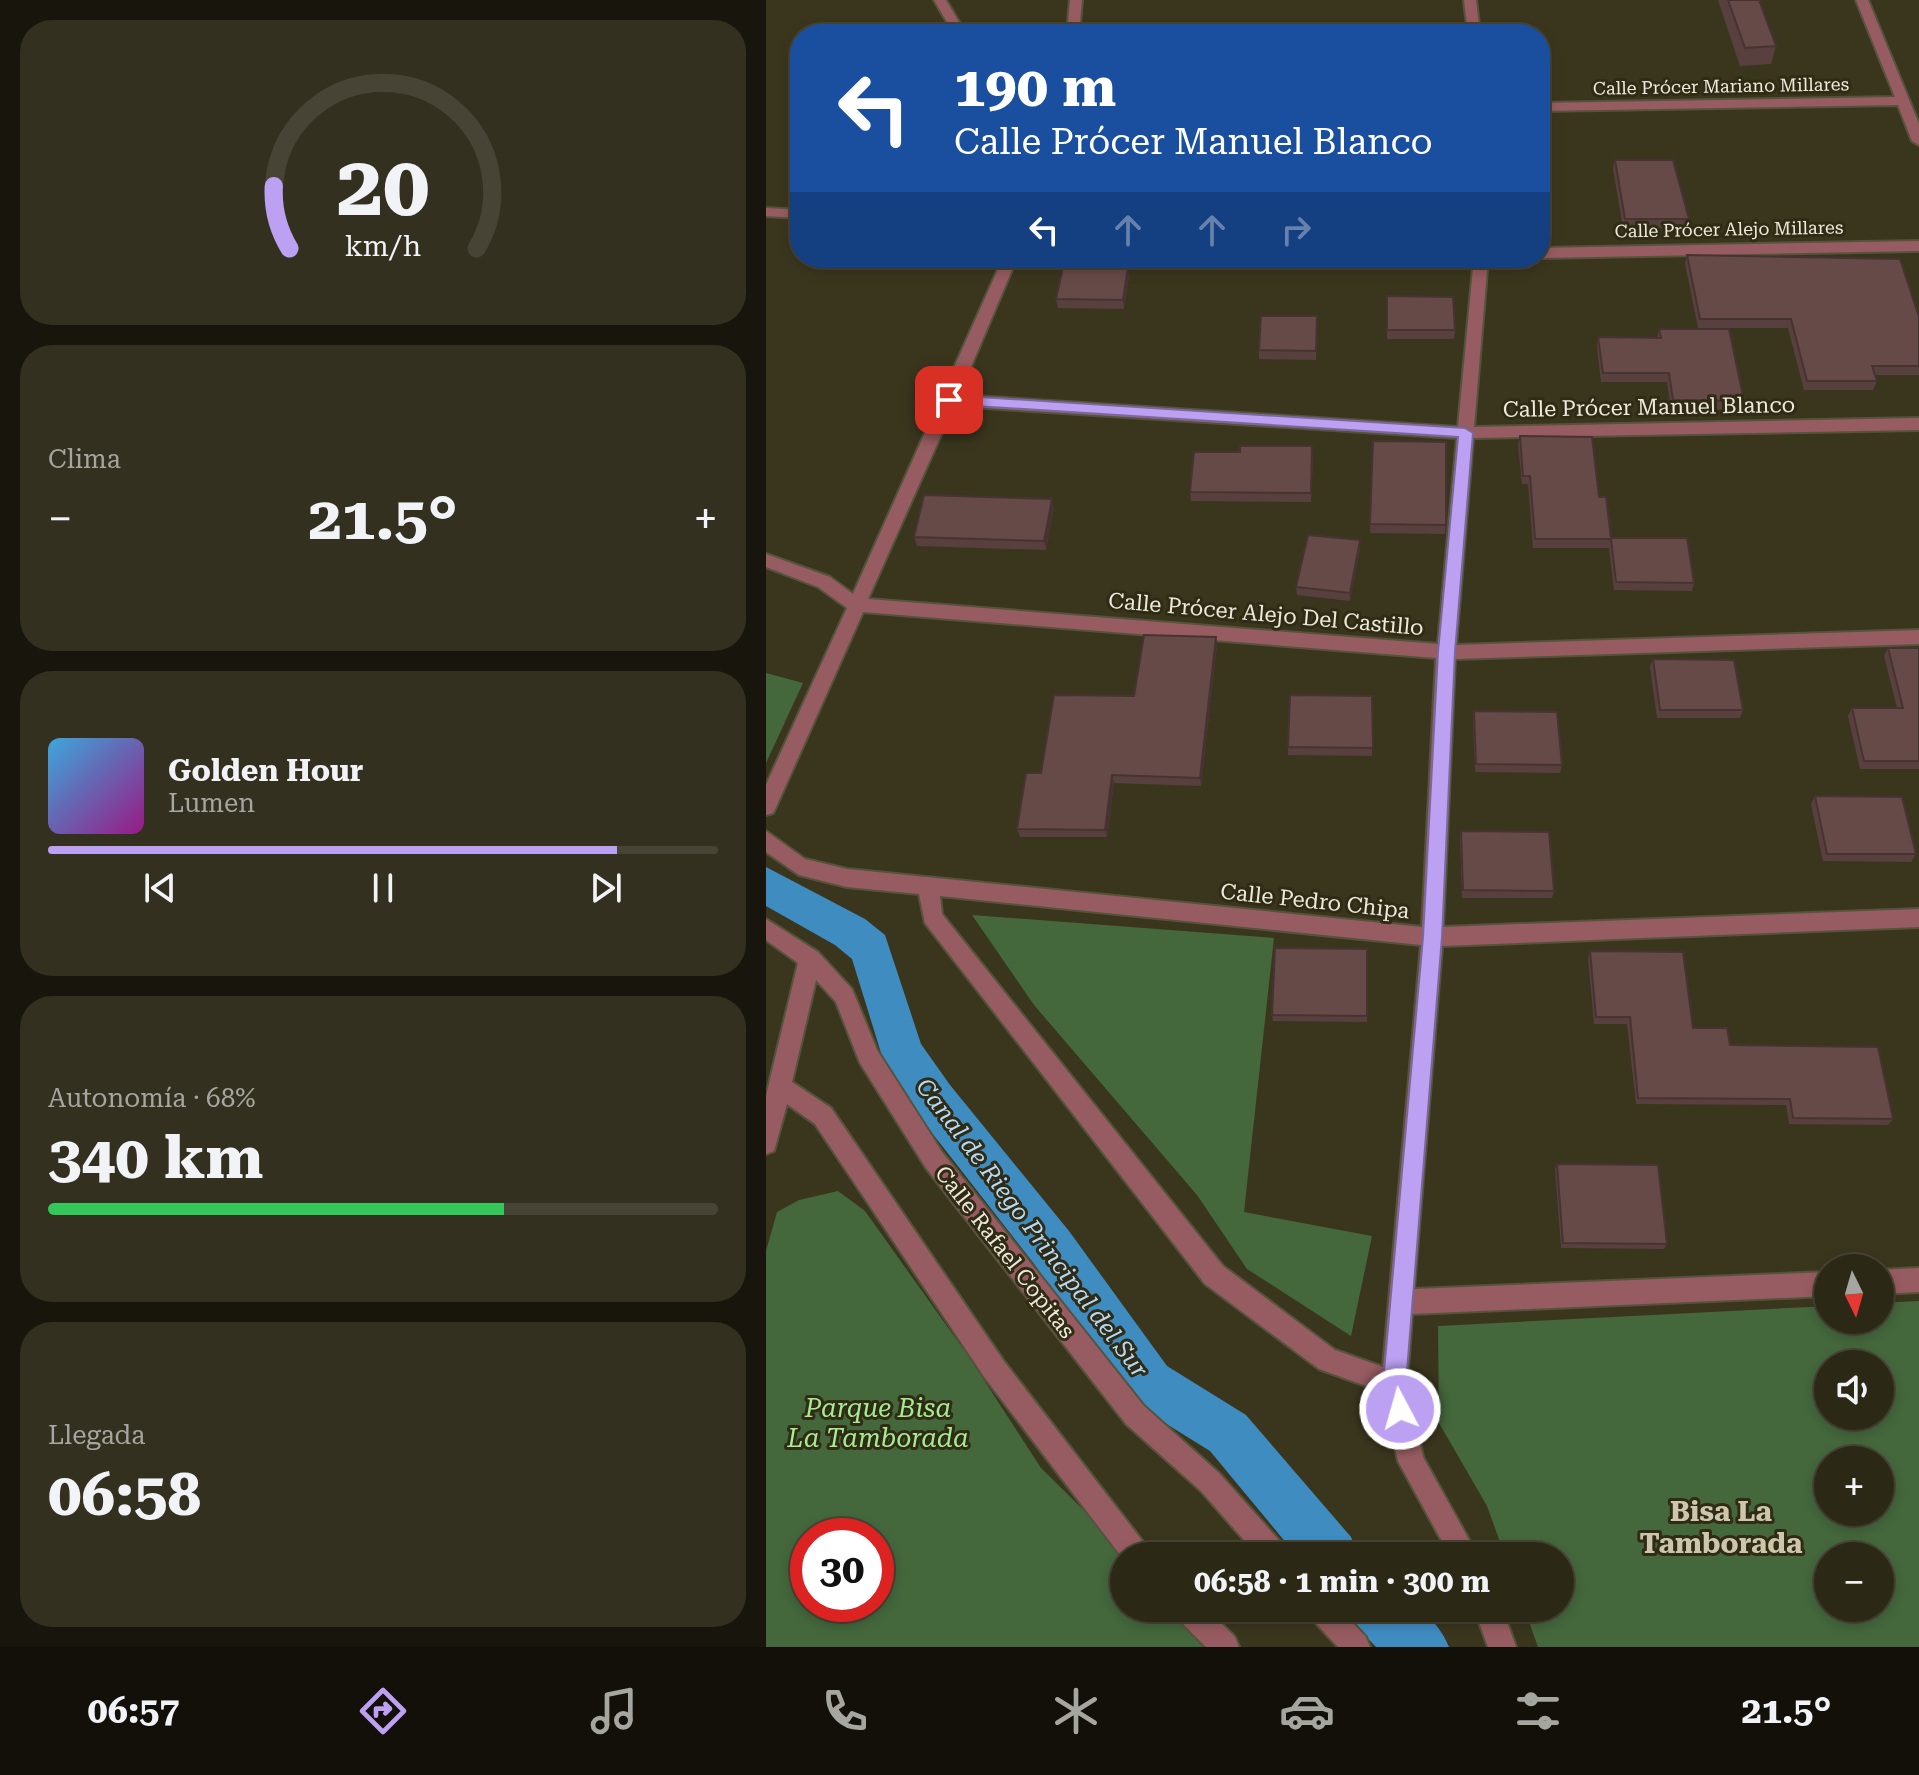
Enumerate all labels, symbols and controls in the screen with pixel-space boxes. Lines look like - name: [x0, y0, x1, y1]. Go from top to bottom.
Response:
- text: 190 m: [954, 54, 1116, 120]
- icon: left: [822, 56, 926, 160]
- street label: Calle Prócer Mariano Millares: [1593, 73, 1849, 99]
- text: Calle Prócer Manuel Blanco: [954, 121, 1433, 163]
- text: 20: [336, 137, 430, 234]
- icon: left: [1022, 208, 1066, 252]
- icon: ahead: [1106, 208, 1150, 252]
- icon: ahead: [1190, 208, 1234, 252]
- icon: right: [1274, 208, 1318, 252]
- street label: Calle Prócer Alejo Millares: [1614, 217, 1844, 241]
- text: km/h: [345, 229, 421, 263]
- pin: [915, 366, 983, 434]
- icon: arrive: [927, 378, 971, 422]
- street label: Calle Prócer Manuel Blanco: [1503, 392, 1795, 422]
- text: Clima: [48, 444, 121, 474]
- text: 21.5°: [308, 483, 458, 554]
- text: −: [48, 493, 73, 545]
- text: +: [693, 493, 718, 545]
- street label: Calle Prócer Alejo Del Castillo: [1107, 588, 1425, 640]
- text: Golden Hour: [168, 753, 363, 788]
- text: Lumen: [168, 788, 255, 818]
- icon: previous: [138, 866, 182, 910]
- icon: pause: [361, 866, 405, 910]
- icon: next: [584, 866, 628, 910]
- street label: Calle Pedro Chipa: [1219, 879, 1411, 923]
- water label: Canal de Riego Principal del Sur: [910, 1073, 1154, 1383]
- text: Autonomía · 68%: [48, 1083, 255, 1113]
- text: 340 km: [48, 1122, 263, 1193]
- street label: Calle Rafael Copitas: [930, 1161, 1080, 1343]
- north arrow: [1814, 1254, 1894, 1334]
- map controls: [1814, 1254, 1894, 1622]
- button: sound: [1814, 1350, 1894, 1430]
- position arrow: [1358, 1367, 1442, 1451]
- park label: Parque Bisa La Tamborada: [786, 1393, 969, 1453]
- text: Llegada: [48, 1420, 145, 1450]
- button: +: [1814, 1446, 1894, 1526]
- text: 06:58: [48, 1459, 201, 1530]
- district label: Bisa La Tamborada: [1640, 1495, 1803, 1560]
- speed limit sign: 30: [790, 1518, 894, 1622]
- button: −: [1814, 1542, 1894, 1622]
- text: 06:58 · 1 min · 300 m: [1194, 1564, 1490, 1599]
- icon: directions: [355, 1683, 411, 1739]
- icon: music: [586, 1683, 642, 1739]
- icon: phone: [817, 1683, 873, 1739]
- icon: climate: [1048, 1683, 1104, 1739]
- icon: car: [1279, 1683, 1335, 1739]
- icon: filters: [1510, 1683, 1566, 1739]
- text: 06:57: [88, 1690, 180, 1732]
- text: 21.5°: [1742, 1690, 1831, 1732]

